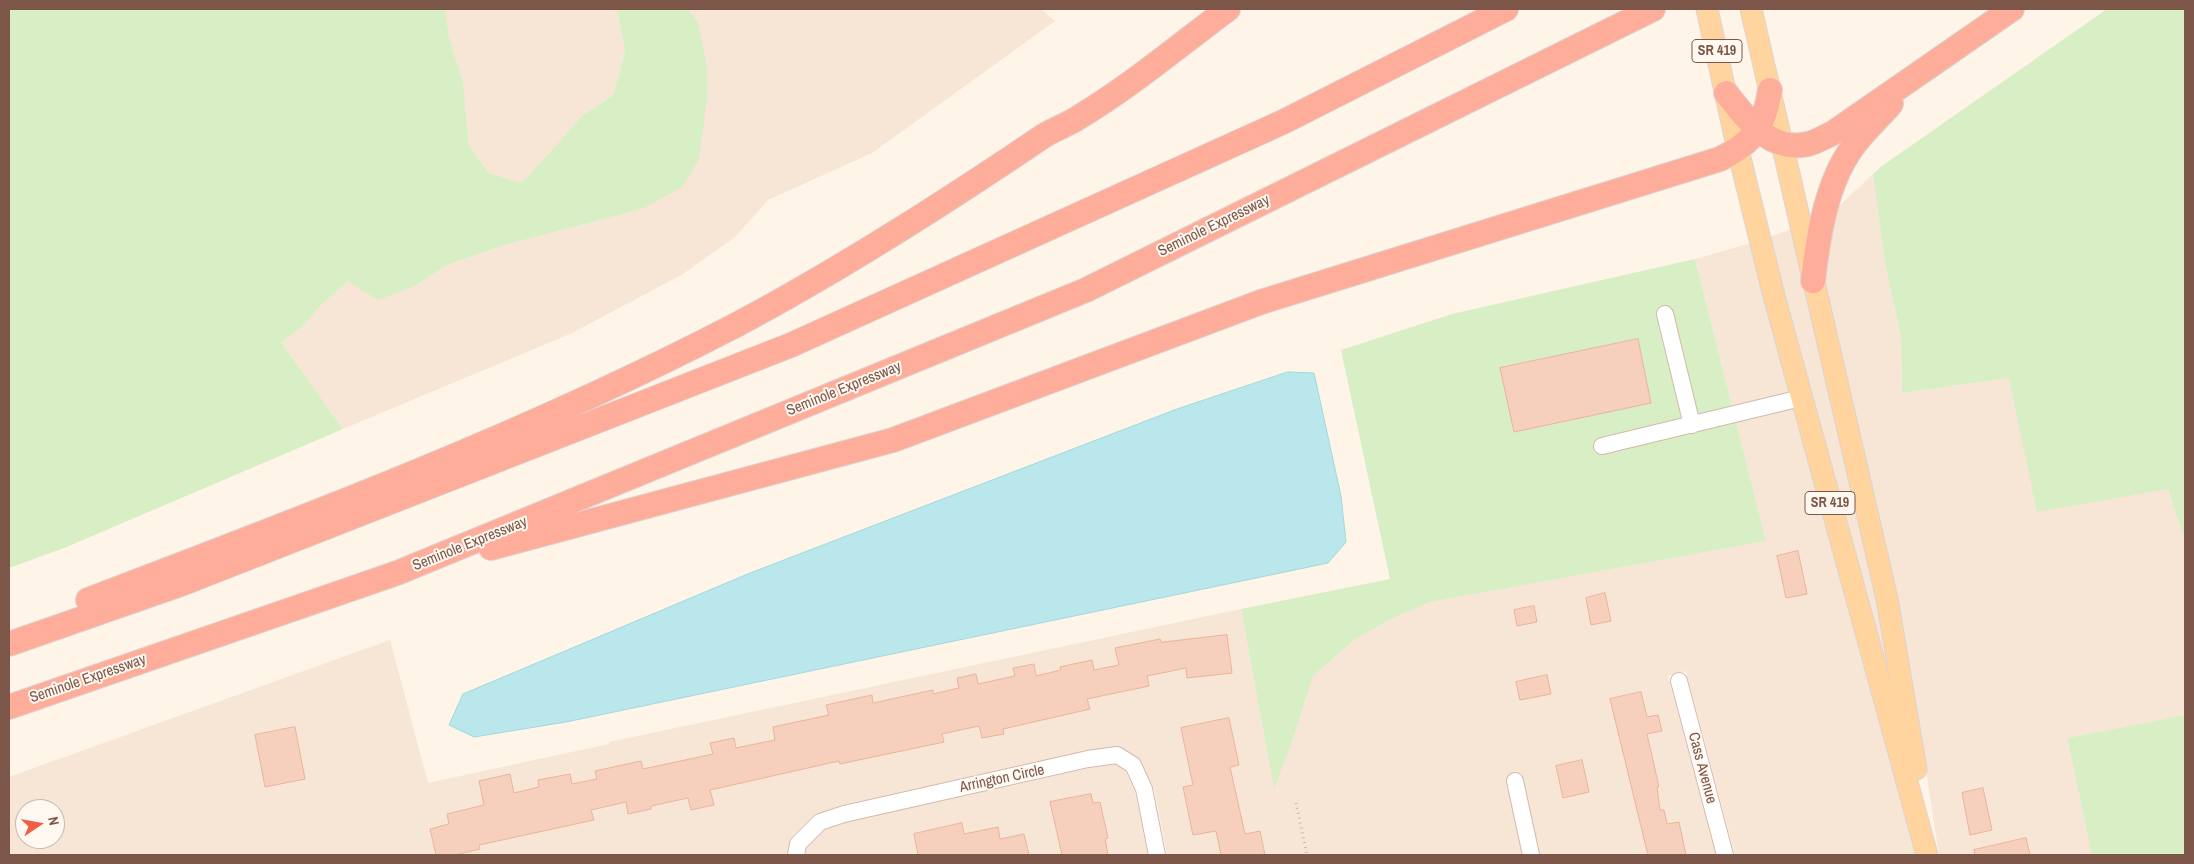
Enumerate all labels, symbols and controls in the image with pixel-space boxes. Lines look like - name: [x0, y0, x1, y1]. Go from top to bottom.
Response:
- road number: SR 419: [1692, 40, 1742, 62]
- street label: Seminole Expressway: [1155, 191, 1273, 261]
- street label: Seminole Expressway: [784, 358, 904, 420]
- road number: SR 419: [1805, 492, 1855, 514]
- street label: Seminole Expressway: [410, 513, 530, 575]
- street label: Seminole Expressway: [28, 651, 148, 707]
- street label: Cass Avenue: [1684, 730, 1720, 806]
- street label: Arrington Circle: [958, 761, 1046, 797]
- north arrow: [15, 799, 65, 849]
- text: N: [44, 815, 63, 827]

